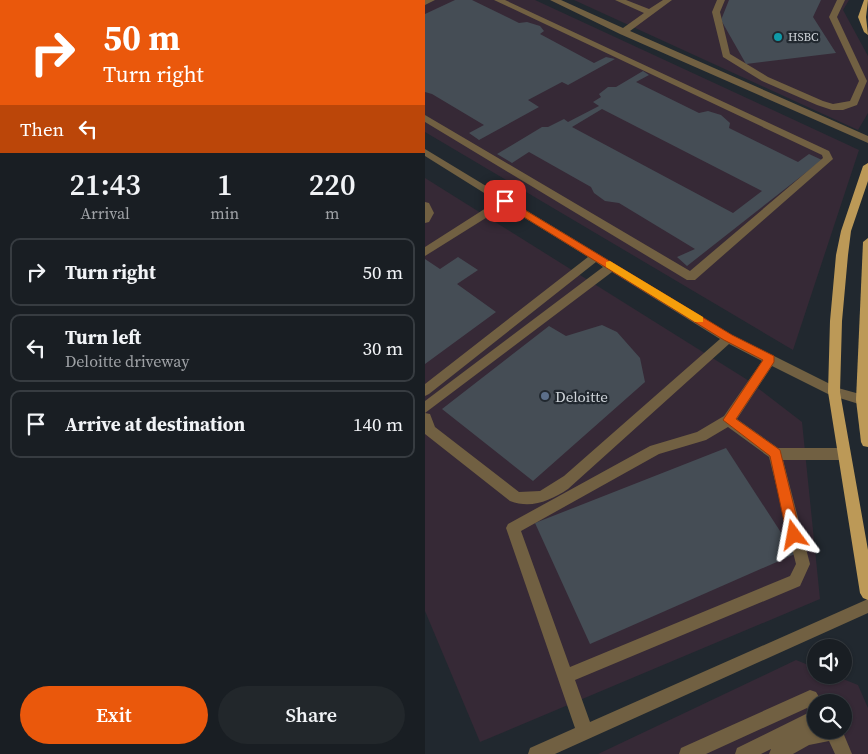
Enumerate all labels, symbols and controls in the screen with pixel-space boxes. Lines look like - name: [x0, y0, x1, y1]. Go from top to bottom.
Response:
- text: 50 m: [103, 14, 180, 62]
- icon: right: [20, 20, 85, 85]
- place label: HSBC: [788, 29, 819, 45]
- marker: HSBC: [772, 31, 784, 43]
- text: Turn right: [103, 59, 204, 89]
- icon: left: [74, 115, 102, 143]
- text: Then: [20, 116, 64, 142]
- text: 21:43: [69, 164, 141, 205]
- text: 1: [217, 164, 233, 205]
- text: 220: [309, 164, 356, 205]
- pin: [484, 180, 526, 222]
- icon: arrive: [491, 187, 519, 215]
- text: Arrival: [80, 202, 130, 224]
- text: min: [210, 202, 239, 224]
- text: m: [325, 202, 339, 224]
- icon: right: [22, 258, 50, 286]
- text: Turn right: [65, 259, 156, 285]
- text: 50 m: [362, 259, 403, 285]
- text: Turn left: [65, 324, 141, 350]
- icon: left: [22, 334, 50, 362]
- text: 30 m: [362, 335, 403, 361]
- text: Deloitte driveway: [65, 350, 189, 372]
- place label: Deloitte: [555, 386, 608, 407]
- marker: Deloitte: [539, 390, 551, 402]
- icon: arrive: [22, 410, 50, 438]
- text: Arrive at destination: [65, 411, 245, 437]
- text: 140 m: [353, 411, 403, 437]
- position arrow: [767, 508, 819, 560]
- map controls: [807, 639, 852, 739]
- button: sound: [807, 639, 852, 684]
- button: Exit: [20, 686, 208, 744]
- button: Share: [218, 686, 405, 744]
- button: search: [807, 694, 852, 739]

